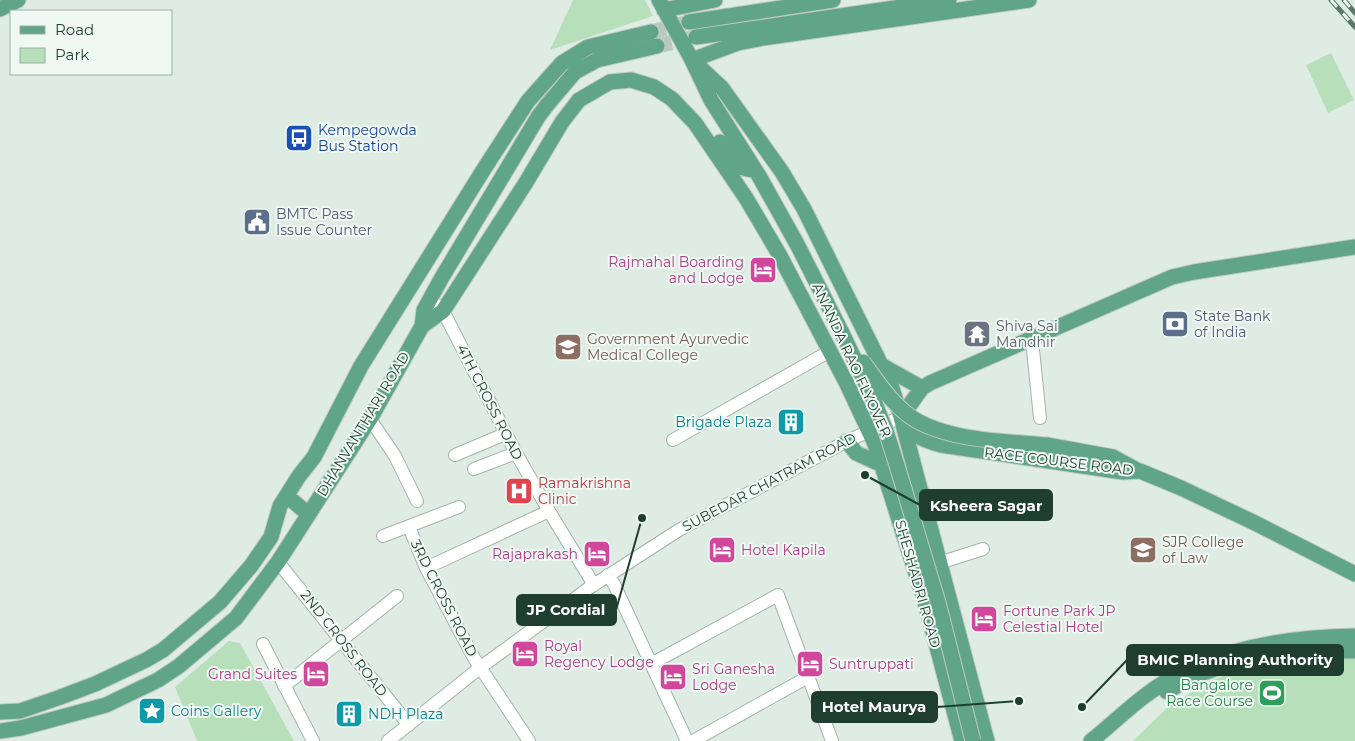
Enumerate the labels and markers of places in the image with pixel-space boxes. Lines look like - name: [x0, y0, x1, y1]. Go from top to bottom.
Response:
- place label: Kempegowda Bus Station: [318, 121, 417, 155]
- bus stop icon: Kempegowda Bus Station: [284, 123, 314, 153]
- place label: BMTC Pass Issue Counter: [276, 205, 373, 239]
- public building icon: BMTC Pass Issue Counter: [242, 207, 272, 237]
- place label: Rajmahal Boarding and Lodge: [608, 253, 744, 287]
- hotel icon: Rajmahal Boarding and Lodge: [748, 255, 778, 285]
- place label: State Bank of India: [1194, 307, 1271, 341]
- bank icon: State Bank of India: [1160, 309, 1190, 339]
- place label: Shiva Sai Mandhir: [996, 317, 1058, 351]
- temple icon: Shiva Sai Mandhir: [962, 319, 992, 349]
- place label: Government Ayurvedic Medical College: [587, 330, 749, 364]
- school or university icon: Government Ayurvedic Medical College: [553, 332, 583, 362]
- building icon: Brigade Plaza: [776, 407, 806, 437]
- place label: Brigade Plaza: [675, 413, 772, 431]
- place label: Ramakrishna Clinic: [538, 474, 631, 508]
- hospital icon: Ramakrishna Clinic: [504, 476, 534, 506]
- callout: Ksheera Sagar: [920, 490, 1052, 520]
- place label: SJR College of Law: [1162, 533, 1244, 567]
- hotel icon: Hotel Kapila: [707, 535, 737, 565]
- school or university icon: SJR College of Law: [1128, 535, 1158, 565]
- hotel icon: Rajaprakash: [582, 539, 612, 569]
- place label: Hotel Kapila: [741, 541, 826, 559]
- place label: Rajaprakash: [492, 545, 578, 563]
- callout: JP Cordial: [517, 595, 616, 625]
- place label: Fortune Park JP Celestial Hotel: [1003, 602, 1116, 636]
- hotel icon: Fortune Park JP Celestial Hotel: [969, 604, 999, 634]
- place label: Royal Regency Lodge: [544, 637, 654, 671]
- hotel icon: Royal Regency Lodge: [510, 639, 540, 669]
- callout: BMIC Planning Authority: [1127, 645, 1343, 675]
- hotel icon: Suntruppati: [795, 649, 825, 679]
- place label: Suntruppati: [829, 655, 914, 673]
- hotel icon: Grand Suites: [301, 659, 331, 689]
- place label: Sri Ganesha Lodge: [692, 660, 775, 694]
- hotel icon: Sri Ganesha Lodge: [658, 662, 688, 692]
- place label: Grand Suites: [208, 665, 297, 683]
- place label: Bangalore Race Course: [1166, 676, 1253, 710]
- sports icon: Bangalore Race Course: [1257, 678, 1287, 708]
- callout: Hotel Maurya: [812, 692, 937, 722]
- place icon: Coins Gallery: [137, 696, 167, 726]
- building icon: NDH Plaza: [334, 699, 364, 729]
- place label: Coins Gallery: [171, 702, 262, 720]
- place label: NDH Plaza: [368, 705, 444, 723]

